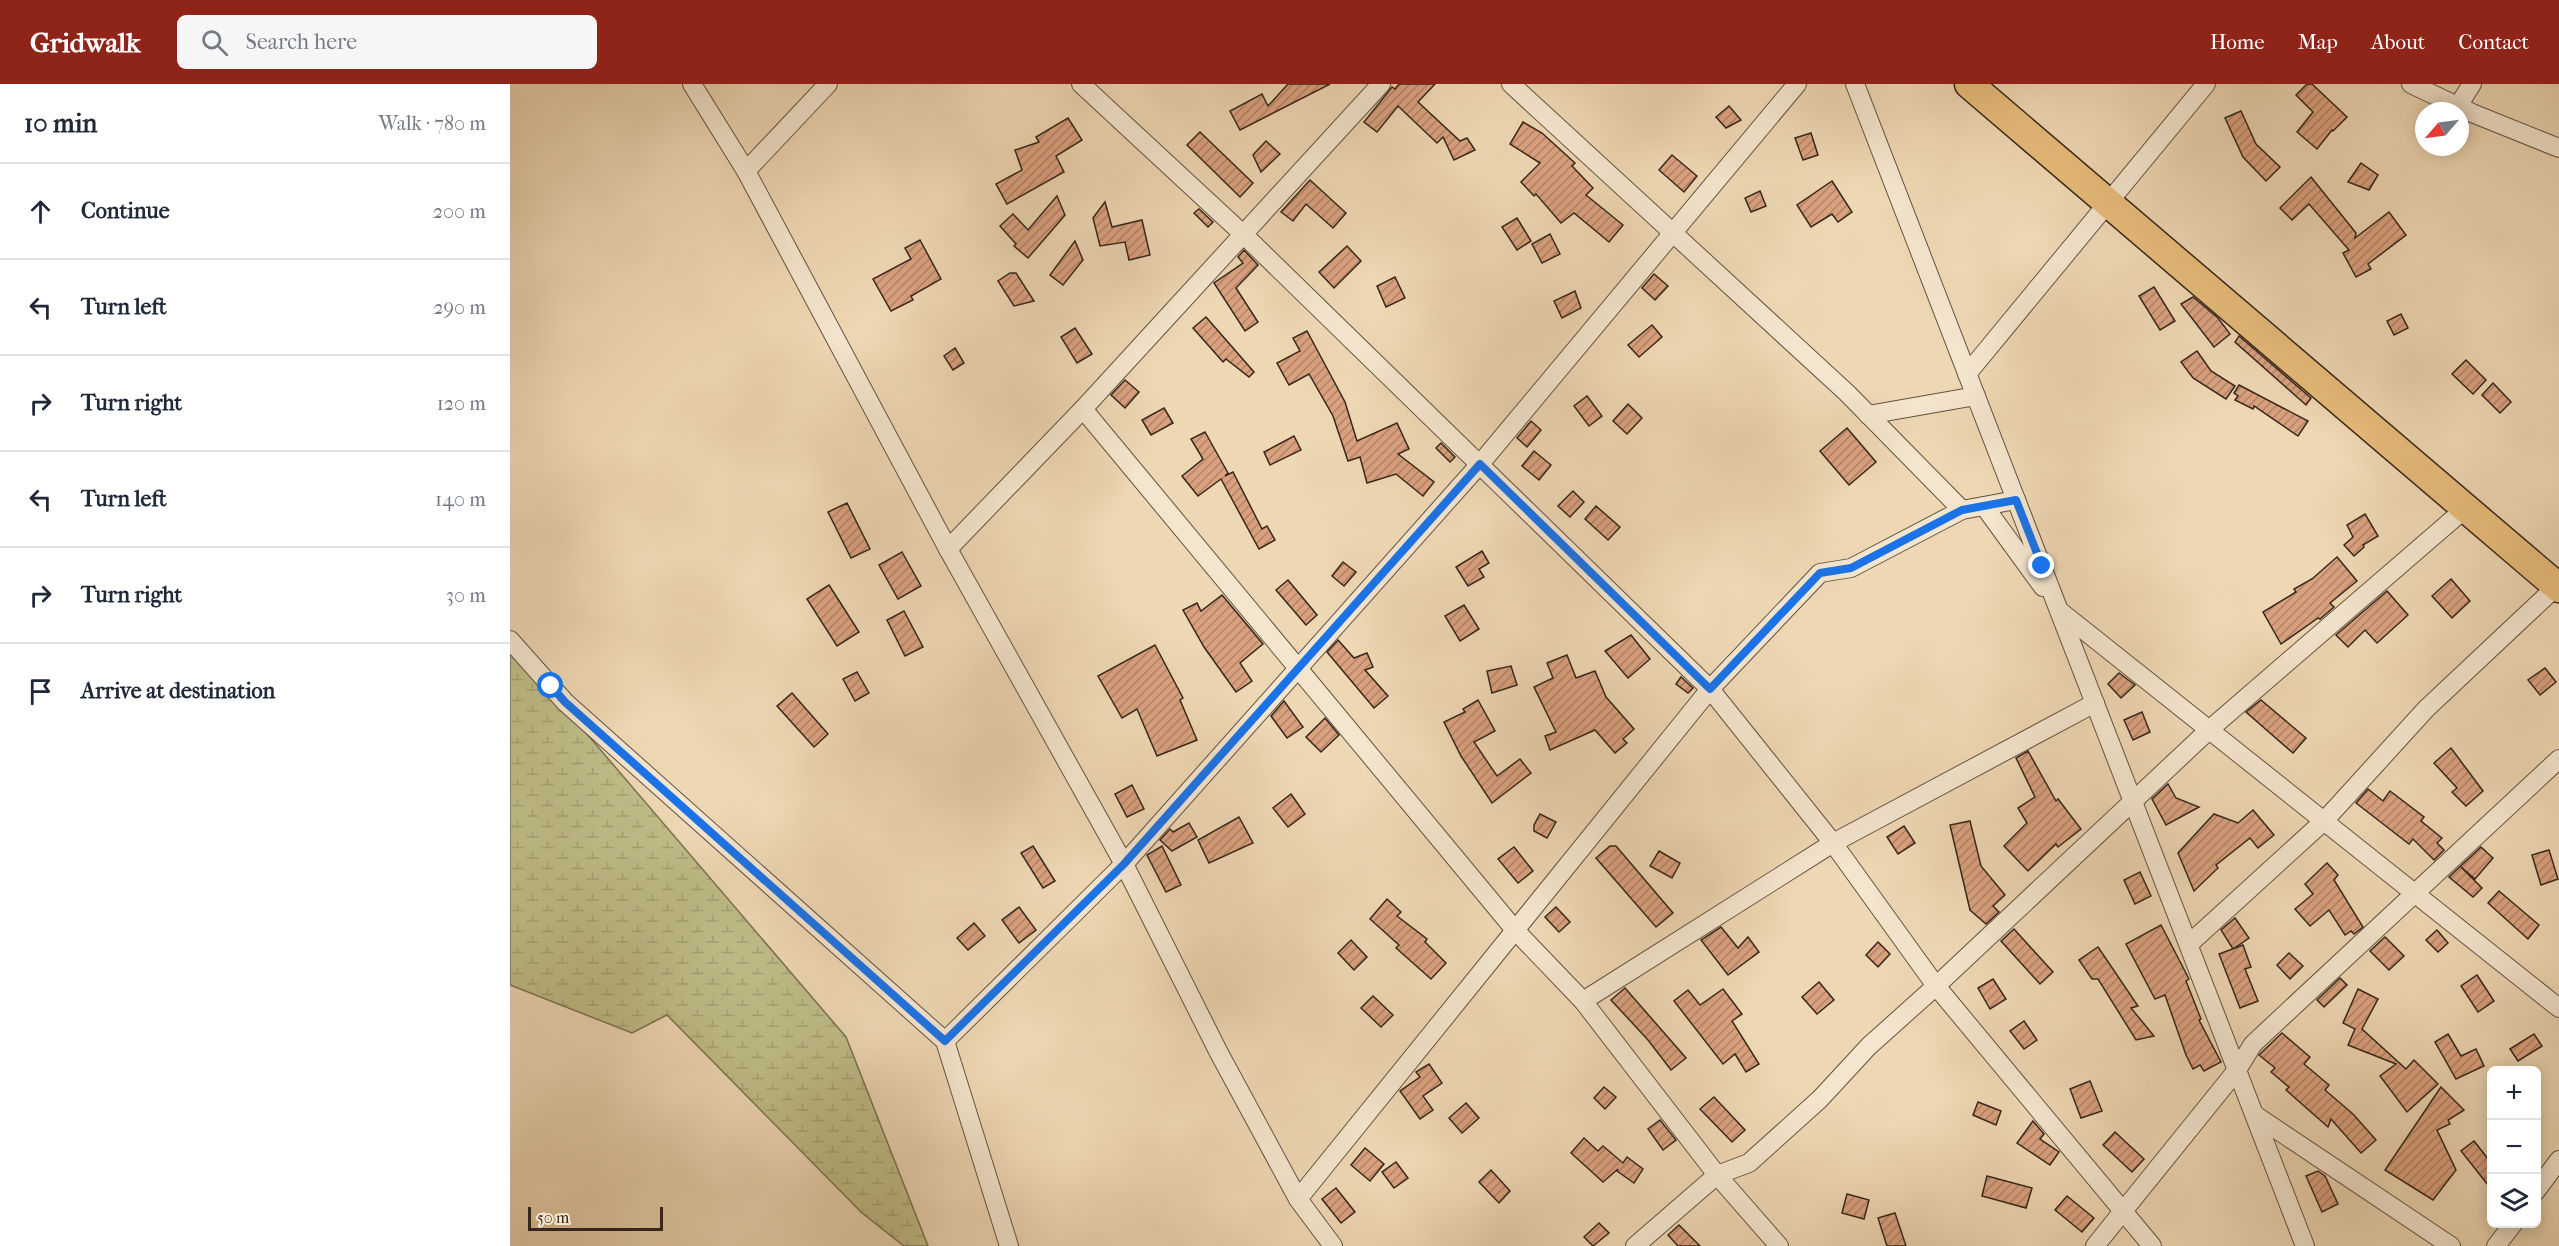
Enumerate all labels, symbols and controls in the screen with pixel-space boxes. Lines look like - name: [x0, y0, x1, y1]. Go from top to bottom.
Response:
- search box: [177, 15, 597, 69]
- text: Gridwalk: [30, 26, 141, 59]
- icon: search: [198, 26, 231, 59]
- text: Search here: [246, 29, 357, 55]
- text: Home: [2210, 30, 2265, 54]
- text: Map: [2298, 30, 2338, 54]
- text: About: [2371, 30, 2425, 54]
- text: Contact: [2458, 30, 2529, 54]
- north arrow: [2415, 102, 2469, 156]
- text: 10 min: [24, 108, 97, 139]
- text: Walk · 780 m: [378, 112, 486, 135]
- icon: ahead: [24, 195, 57, 228]
- text: Continue: [81, 198, 170, 224]
- text: 200 m: [433, 200, 486, 223]
- icon: left: [24, 291, 57, 324]
- text: Turn left: [81, 294, 167, 320]
- text: 290 m: [433, 296, 486, 319]
- icon: right: [24, 387, 57, 420]
- text: Turn right: [81, 390, 182, 416]
- text: 120 m: [437, 392, 486, 415]
- icon: left: [24, 483, 57, 516]
- text: Turn left: [81, 486, 167, 512]
- text: 140 m: [435, 488, 486, 511]
- route end: [2028, 552, 2054, 578]
- icon: right: [24, 579, 57, 612]
- text: Turn right: [81, 582, 182, 608]
- text: 30 m: [446, 584, 486, 607]
- route start: [537, 672, 563, 698]
- icon: arrive: [24, 675, 57, 708]
- text: Arrive at destination: [81, 678, 275, 704]
- map controls: [2487, 1066, 2541, 1228]
- button: +: [2487, 1066, 2541, 1120]
- button: −: [2487, 1120, 2541, 1174]
- button: layers: [2487, 1174, 2541, 1228]
- scale bar: [528, 1204, 663, 1232]
- text: 50 m: [537, 1208, 569, 1227]

